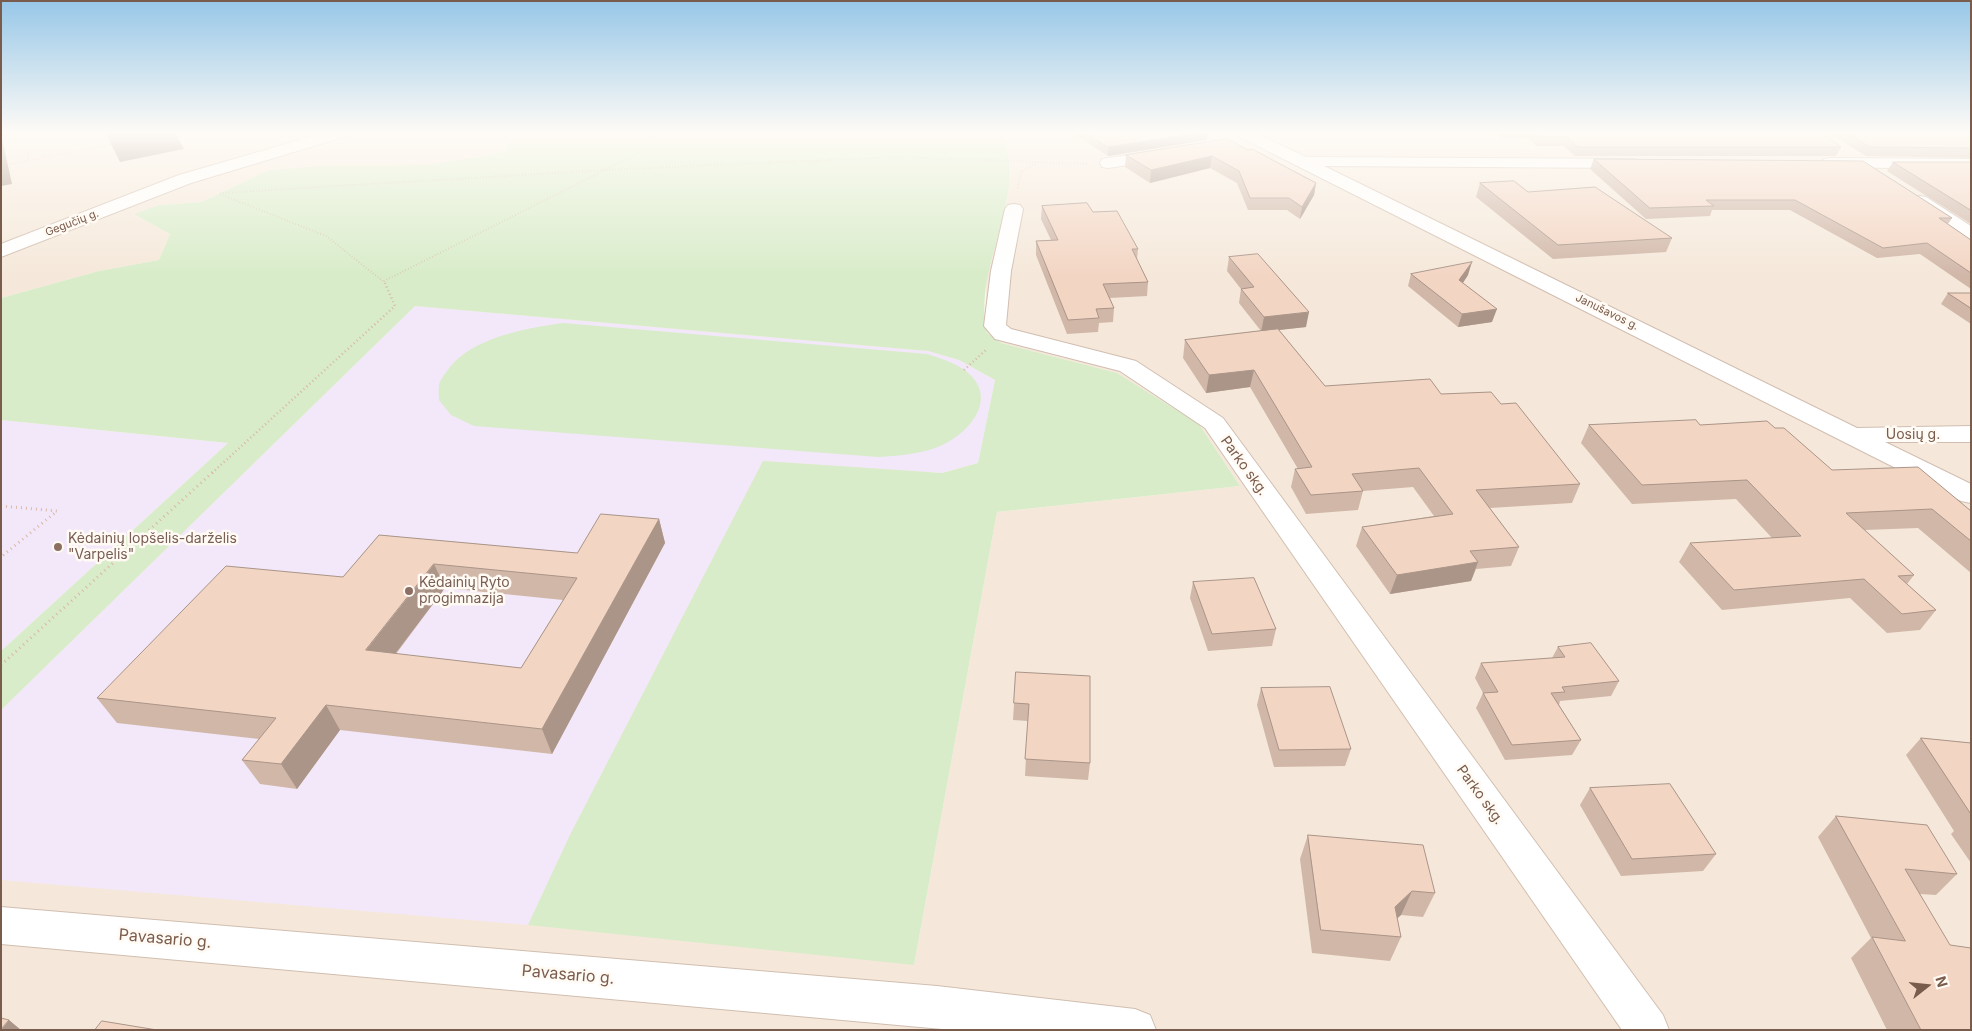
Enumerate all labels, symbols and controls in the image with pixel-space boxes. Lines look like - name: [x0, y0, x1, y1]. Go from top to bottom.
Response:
- street label: Gegučių g.: [43, 207, 101, 239]
- street label: Janušavos g.: [1573, 291, 1641, 333]
- street label: Uosių g.: [1886, 427, 1940, 443]
- street label: Parko skg.: [1217, 433, 1271, 499]
- place label: Kėdainių lopšelis-darželis "Varpelis": [68, 531, 237, 564]
- marker: Kėdainių lopšelis-darželis "Varpelis": [52, 541, 64, 553]
- place label: Kėdainių Ryto progimnazija: [419, 575, 510, 608]
- marker: Kėdainių Ryto progimnazija: [403, 585, 415, 597]
- street label: Parko skg.: [1453, 762, 1507, 828]
- street label: Pavasario g.: [118, 925, 212, 953]
- street label: Pavasario g.: [521, 961, 615, 989]
- north arrow: [1902, 961, 1952, 1011]
- text: N: [1932, 974, 1952, 989]

